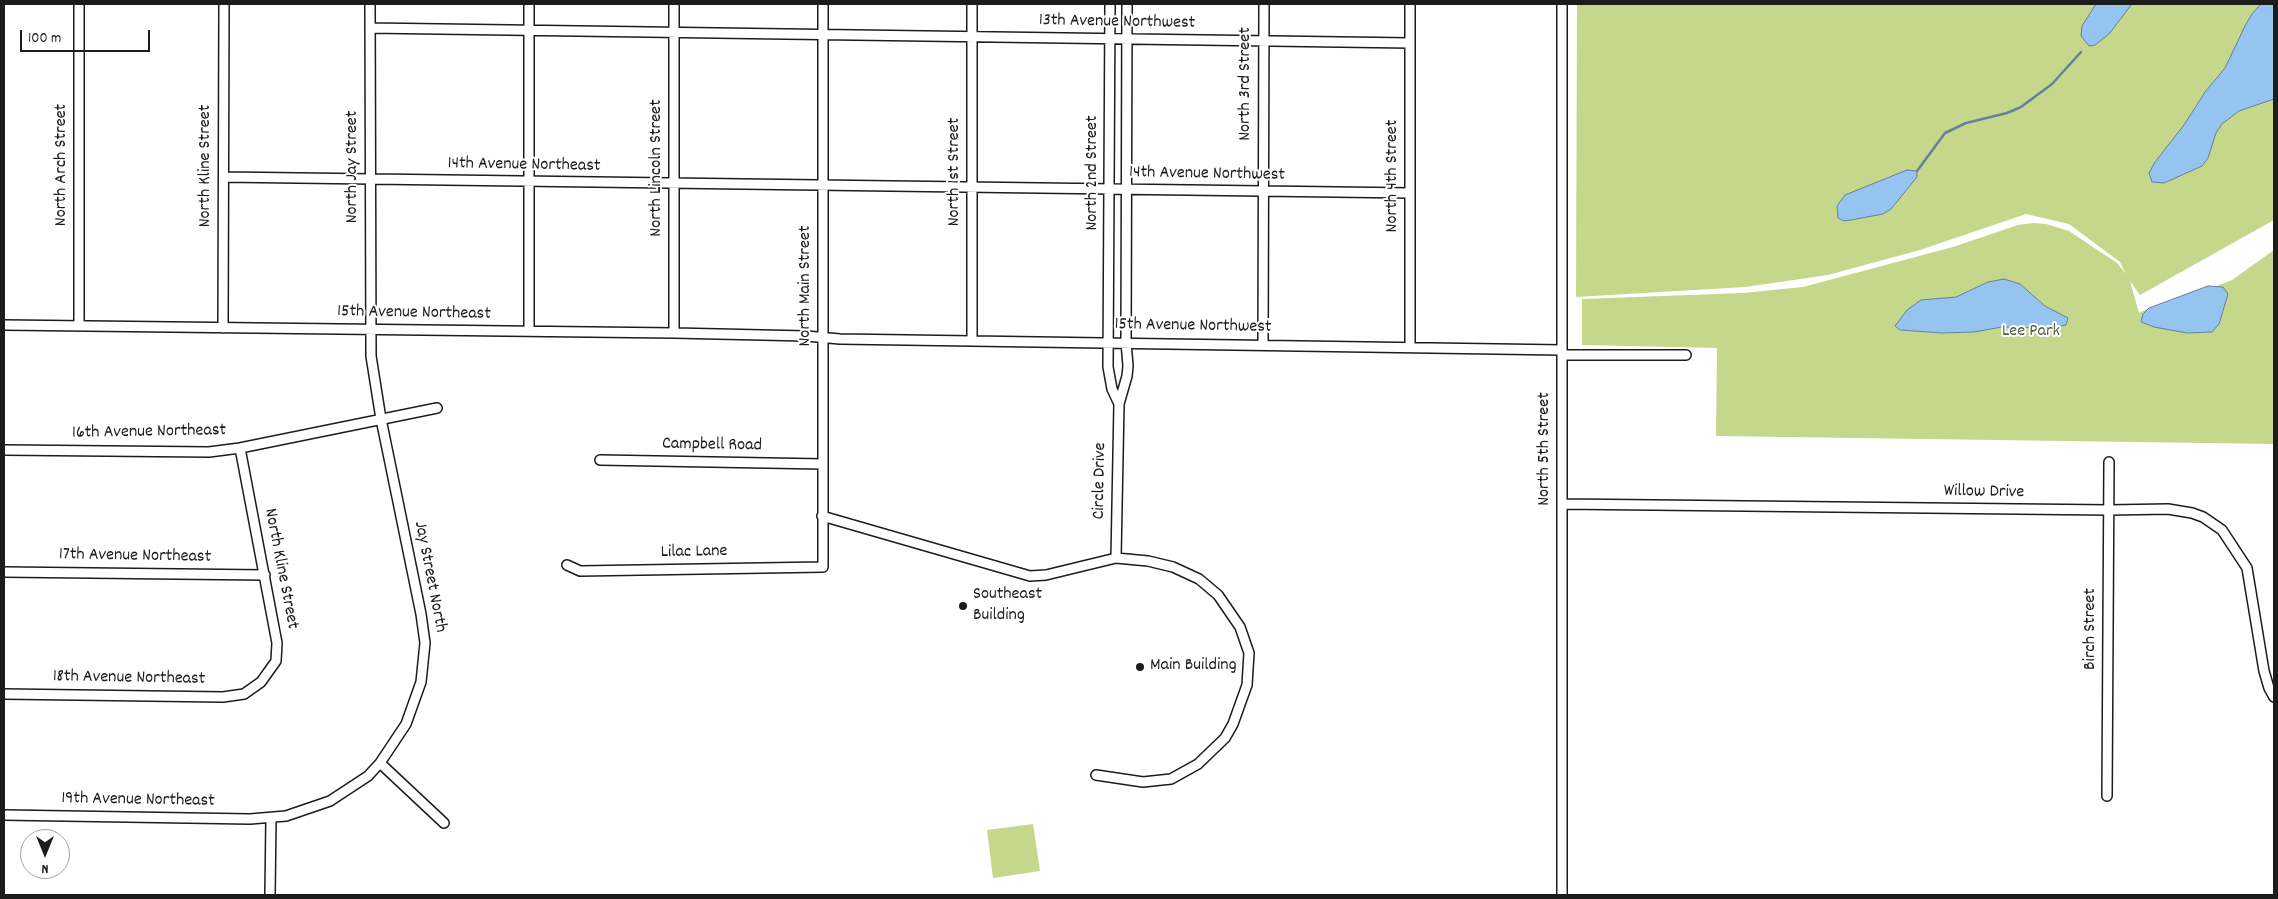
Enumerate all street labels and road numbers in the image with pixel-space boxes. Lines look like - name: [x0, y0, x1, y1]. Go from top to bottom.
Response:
- street label: 13th Avenue Northwest: [1039, 11, 1195, 35]
- street label: North 3rd Street: [1236, 27, 1258, 141]
- street label: North Lincoln Street: [647, 99, 669, 237]
- street label: North Arch Street: [52, 104, 74, 226]
- street label: North Kline Street: [196, 105, 218, 227]
- street label: North Jay Street: [343, 111, 365, 223]
- street label: North 2nd Street: [1083, 115, 1105, 231]
- street label: North 1st Street: [945, 118, 967, 226]
- street label: North 4th Street: [1383, 120, 1405, 232]
- street label: 14th Avenue Northeast: [447, 154, 601, 178]
- street label: 14th Avenue Northwest: [1129, 163, 1285, 187]
- street label: North Main Street: [796, 225, 818, 347]
- street label: 15th Avenue Northeast: [337, 302, 491, 326]
- street label: 15th Avenue Northwest: [1114, 315, 1272, 339]
- street label: North 5th Street: [1535, 392, 1557, 506]
- street label: 16th Avenue Northeast: [72, 421, 226, 445]
- street label: Campbell Road: [662, 434, 762, 458]
- street label: Circle Drive: [1090, 442, 1112, 520]
- street label: Willow Drive: [1944, 481, 2024, 505]
- street label: North Kline Street: [258, 507, 302, 631]
- street label: Jay Street North: [408, 520, 450, 634]
- street label: Lilac Lane: [660, 542, 728, 564]
- street label: 17th Avenue Northeast: [59, 545, 211, 569]
- street label: Birch Street: [2081, 588, 2103, 670]
- street label: 18th Avenue Northeast: [53, 667, 205, 691]
- street label: 19th Avenue Northeast: [61, 789, 215, 813]

